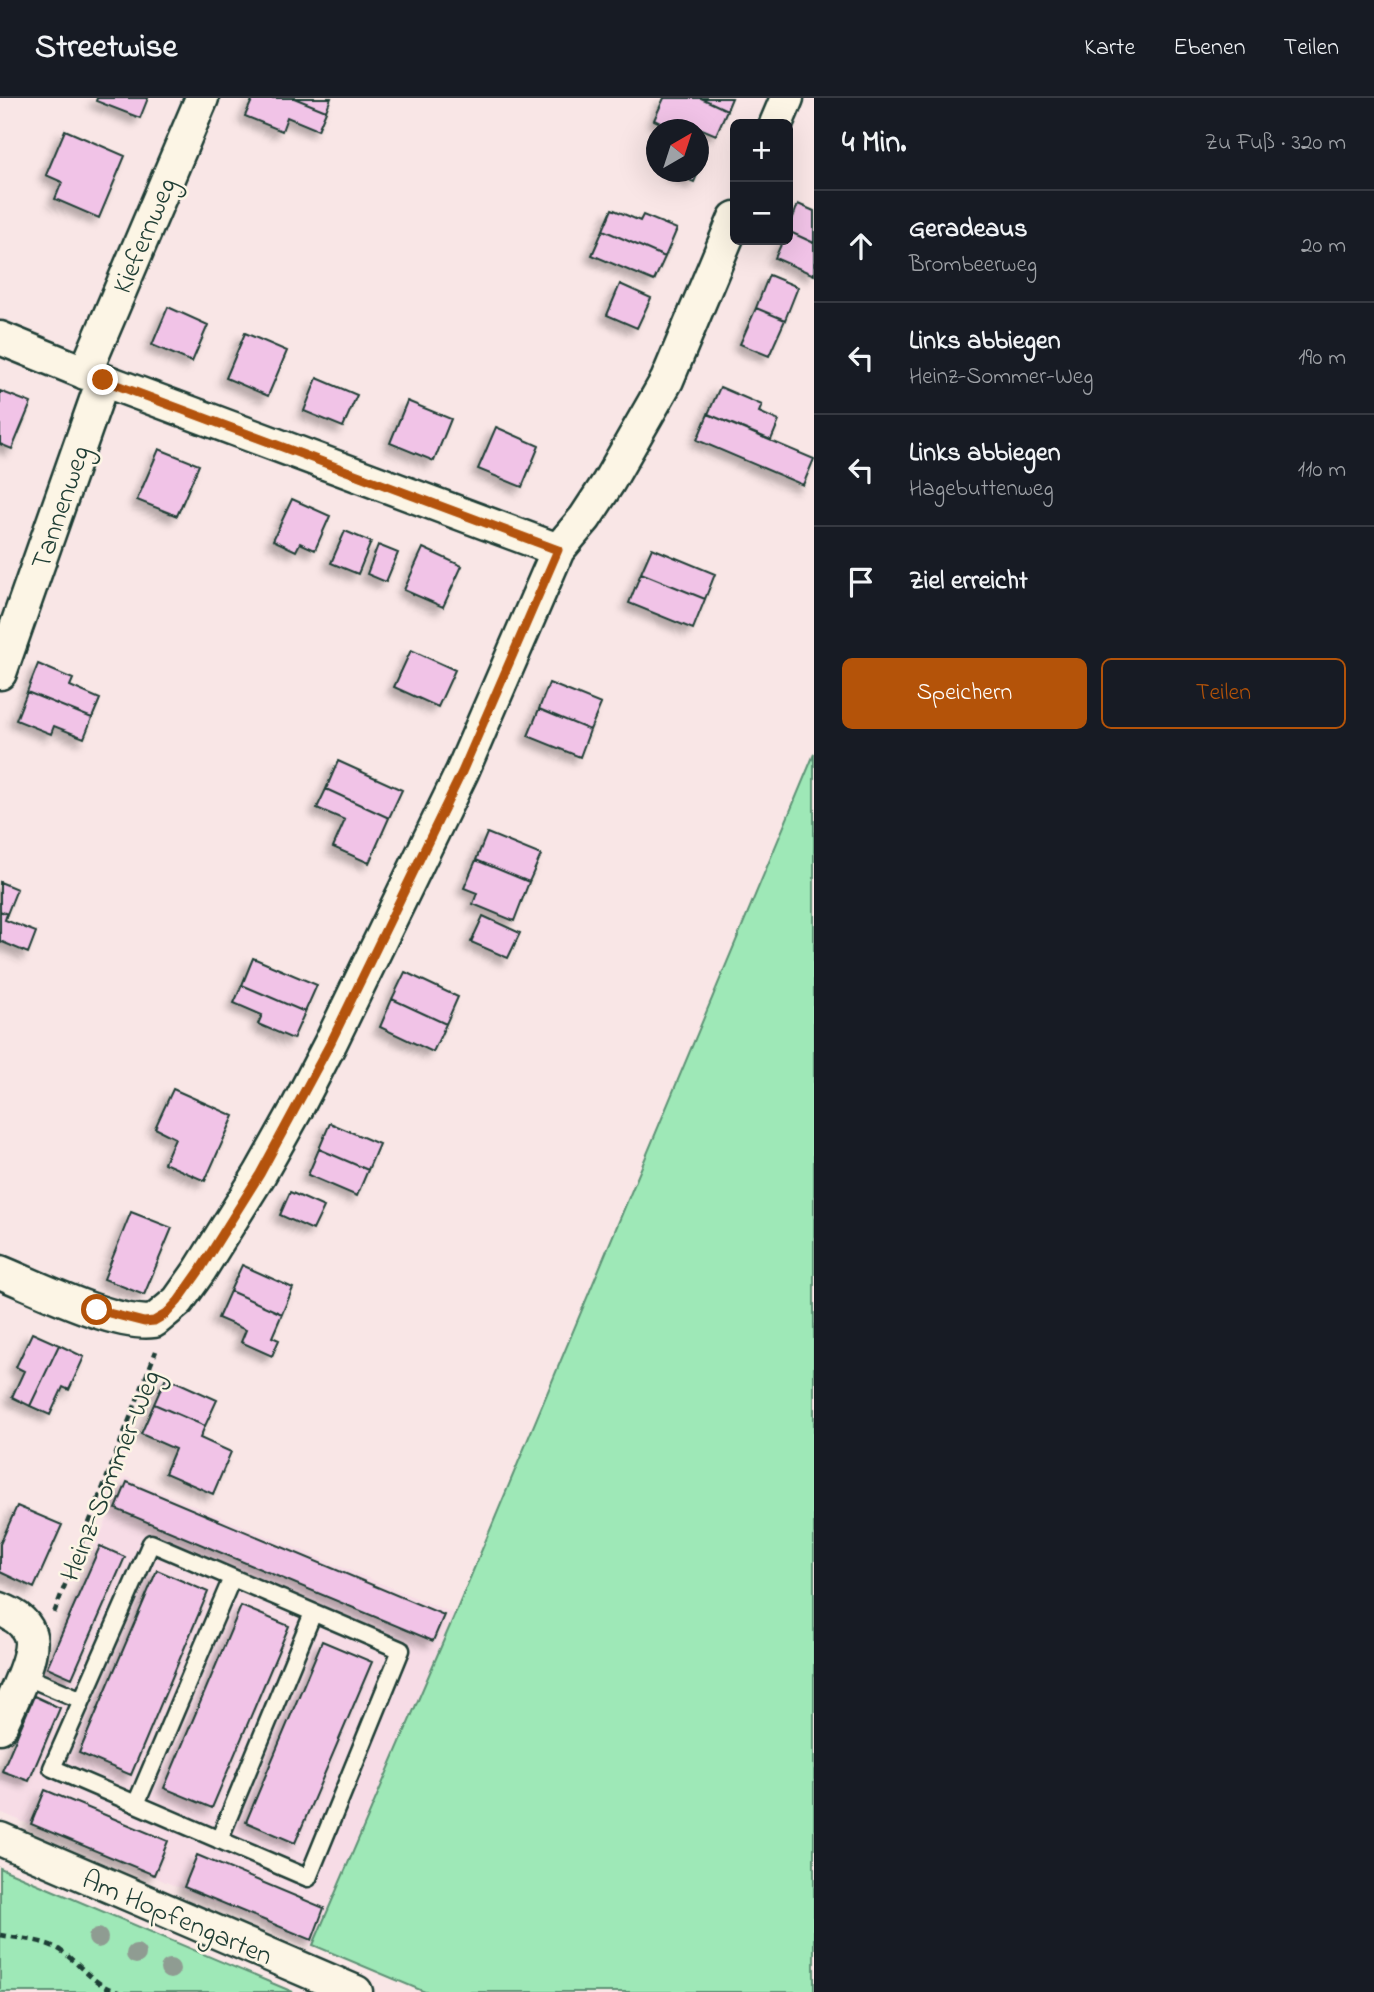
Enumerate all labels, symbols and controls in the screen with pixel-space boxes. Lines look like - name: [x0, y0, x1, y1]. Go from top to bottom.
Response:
- text: Streetwise: [35, 24, 177, 72]
- text: Karte: [1084, 31, 1135, 66]
- text: Ebenen: [1173, 31, 1246, 66]
- text: Teilen: [1284, 31, 1339, 66]
- north arrow: [646, 119, 709, 182]
- map controls: [730, 119, 793, 245]
- button: +: [730, 119, 793, 182]
- text: 4 Min.: [842, 122, 906, 166]
- text: Zu Fuß · 320 m: [1205, 127, 1346, 160]
- street label: Kiefernweg: [103, 172, 189, 301]
- button: −: [730, 182, 793, 245]
- text: Geradeaus: [909, 211, 1027, 249]
- icon: ahead: [842, 227, 880, 265]
- text: 20 m: [1301, 230, 1346, 263]
- text: Brombeerweg: [909, 249, 1037, 282]
- text: Links abbiegen: [909, 323, 1060, 361]
- icon: left: [842, 339, 880, 377]
- text: 190 m: [1298, 342, 1346, 375]
- text: Heinz-Sommer-Weg: [909, 361, 1093, 394]
- route end: [87, 364, 118, 395]
- text: Links abbiegen: [909, 435, 1060, 473]
- street label: Tannenweg: [22, 441, 103, 576]
- icon: left: [842, 451, 880, 489]
- text: 110 m: [1298, 454, 1346, 487]
- text: Hagebuttenweg: [909, 473, 1054, 506]
- icon: arrive: [842, 563, 880, 601]
- text: Ziel erreicht: [909, 563, 1028, 601]
- button: Speichern: [842, 658, 1087, 729]
- button: Teilen: [1101, 658, 1346, 729]
- route start: [81, 1294, 112, 1325]
- street label: Heinz-Sommer-Weg: [51, 1365, 173, 1588]
- street label: Am Hopfengarten: [75, 1861, 278, 1978]

